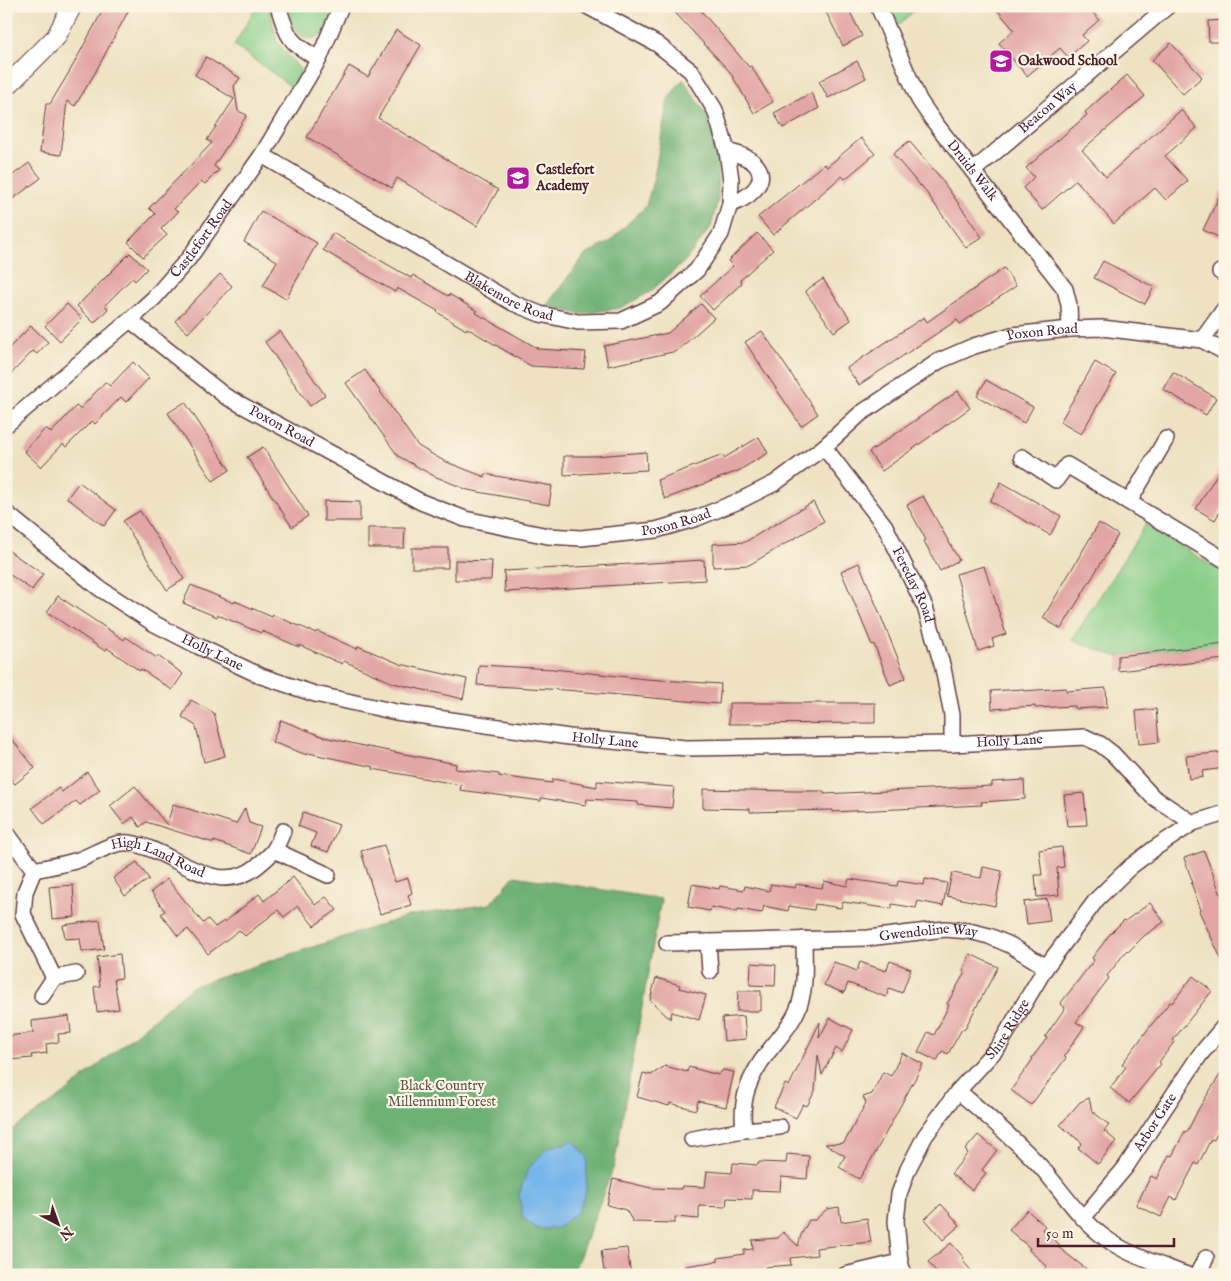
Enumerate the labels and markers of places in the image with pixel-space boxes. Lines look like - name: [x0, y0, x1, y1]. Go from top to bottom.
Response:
- school or university icon: Oakwood School: [988, 48, 1014, 74]
- place label: Oakwood School: [1018, 52, 1118, 70]
- place label: Castlefort Academy: [535, 161, 595, 195]
- school or university icon: Castlefort Academy: [505, 165, 531, 191]

